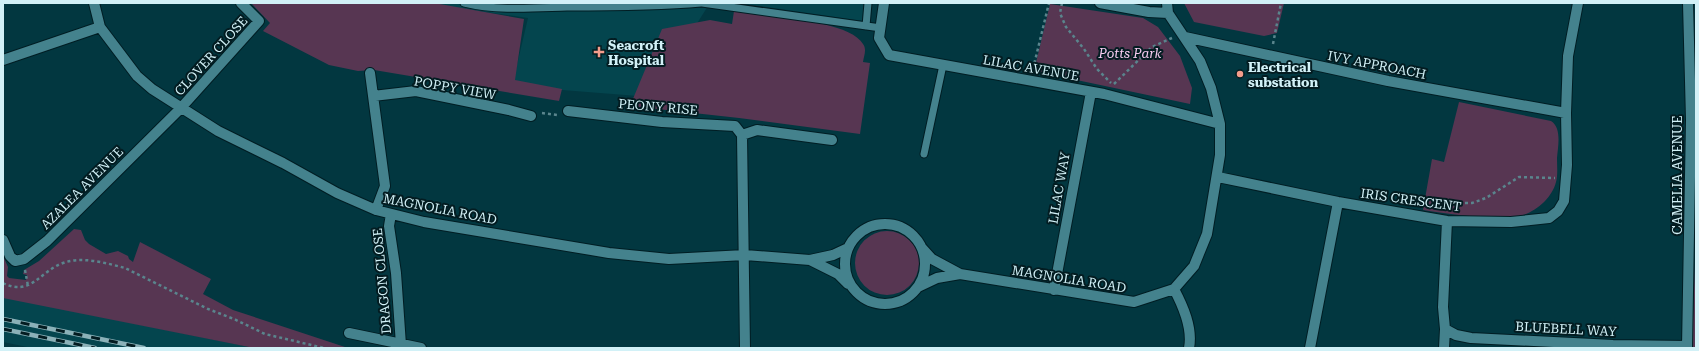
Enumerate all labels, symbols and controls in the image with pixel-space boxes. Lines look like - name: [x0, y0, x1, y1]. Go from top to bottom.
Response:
- street label: CLOVER CLOSE: [172, 13, 250, 99]
- place label: Seacroft Hospital: [608, 38, 665, 68]
- marker: Seacroft Hospital: [593, 46, 605, 58]
- park label: Potts Park: [1097, 46, 1163, 61]
- street label: IVY APPROACH: [1326, 48, 1428, 82]
- street label: LILAC AVENUE: [982, 52, 1080, 84]
- place label: Electrical substation: [1248, 60, 1318, 90]
- marker: Electrical substation: [1235, 69, 1245, 79]
- street label: POPPY VIEW: [413, 73, 498, 103]
- street label: PEONY RISE: [618, 96, 698, 118]
- street label: CAMELIA AVENUE: [1670, 115, 1685, 235]
- street label: AZALEA AVENUE: [38, 144, 126, 232]
- street label: LILAC WAY: [1045, 151, 1073, 225]
- street label: IRIS CRESCENT: [1360, 185, 1463, 215]
- street label: MAGNOLIA ROAD: [382, 191, 498, 227]
- street label: DRAGON CLOSE: [370, 227, 394, 335]
- street label: MAGNOLIA ROAD: [1011, 263, 1127, 295]
- street label: BLUEBELL WAY: [1515, 319, 1617, 339]

